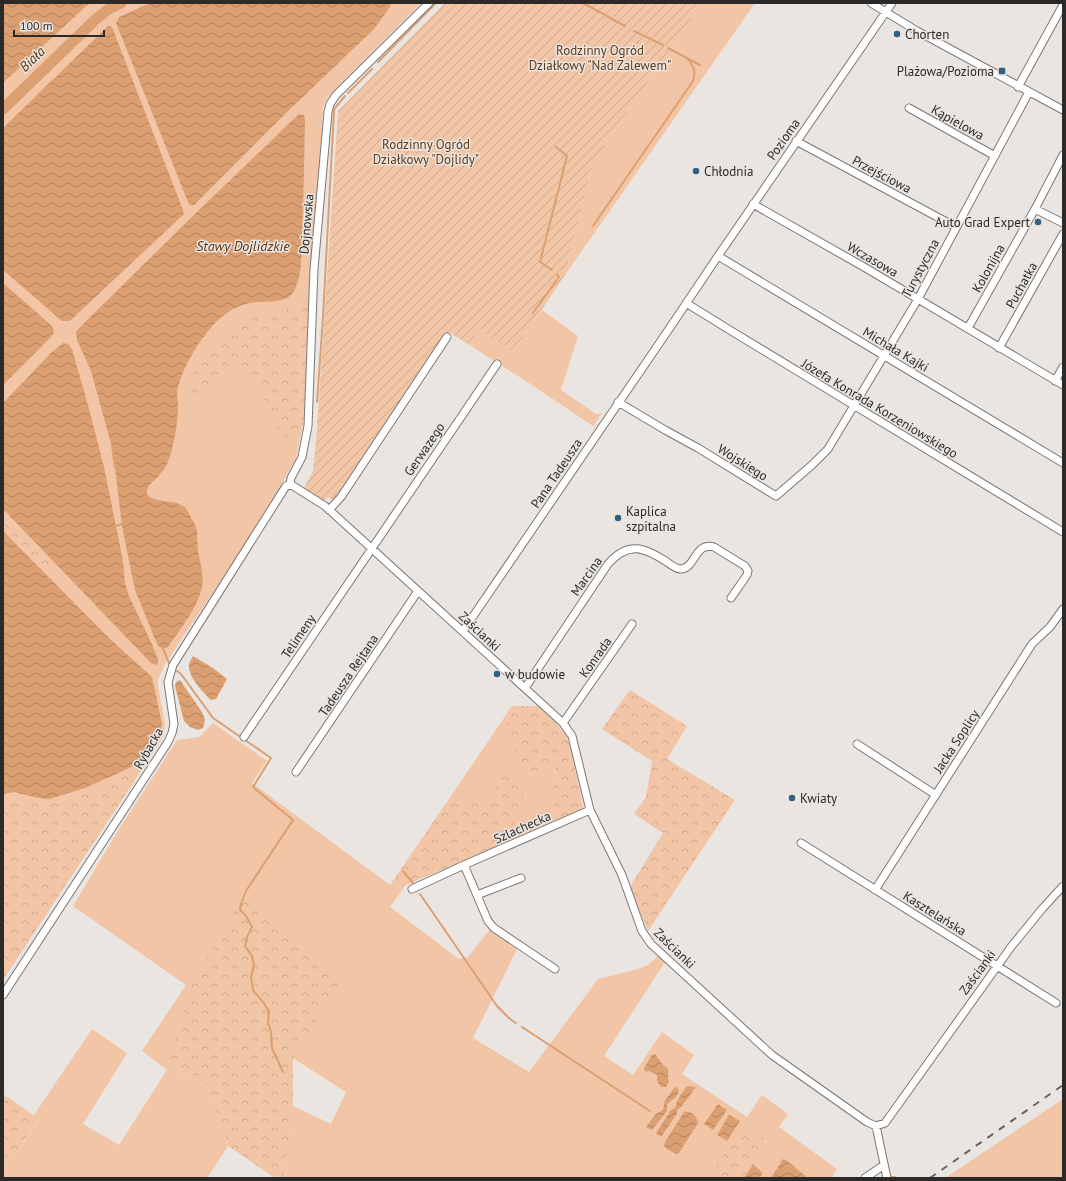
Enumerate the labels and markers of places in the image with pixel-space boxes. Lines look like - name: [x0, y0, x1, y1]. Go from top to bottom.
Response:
- place label: Chorten: [905, 26, 949, 43]
- marker: Chorten: [892, 29, 902, 39]
- place label: Plażowa/Pozioma: [897, 63, 994, 80]
- marker: Plażowa/Pozioma: [997, 66, 1007, 76]
- place label: Chłodnia: [704, 163, 753, 180]
- marker: Chłodnia: [691, 166, 701, 176]
- place label: Auto Grad Expert: [935, 214, 1031, 231]
- marker: Auto Grad Expert: [1033, 217, 1043, 227]
- place label: Kaplica szpitalna: [626, 503, 676, 535]
- marker: Kaplica szpitalna: [613, 513, 623, 523]
- place label: w budowie: [505, 666, 565, 683]
- marker: w budowie: [492, 669, 502, 679]
- place label: Kwiaty: [800, 790, 837, 807]
- marker: Kwiaty: [787, 793, 797, 803]

